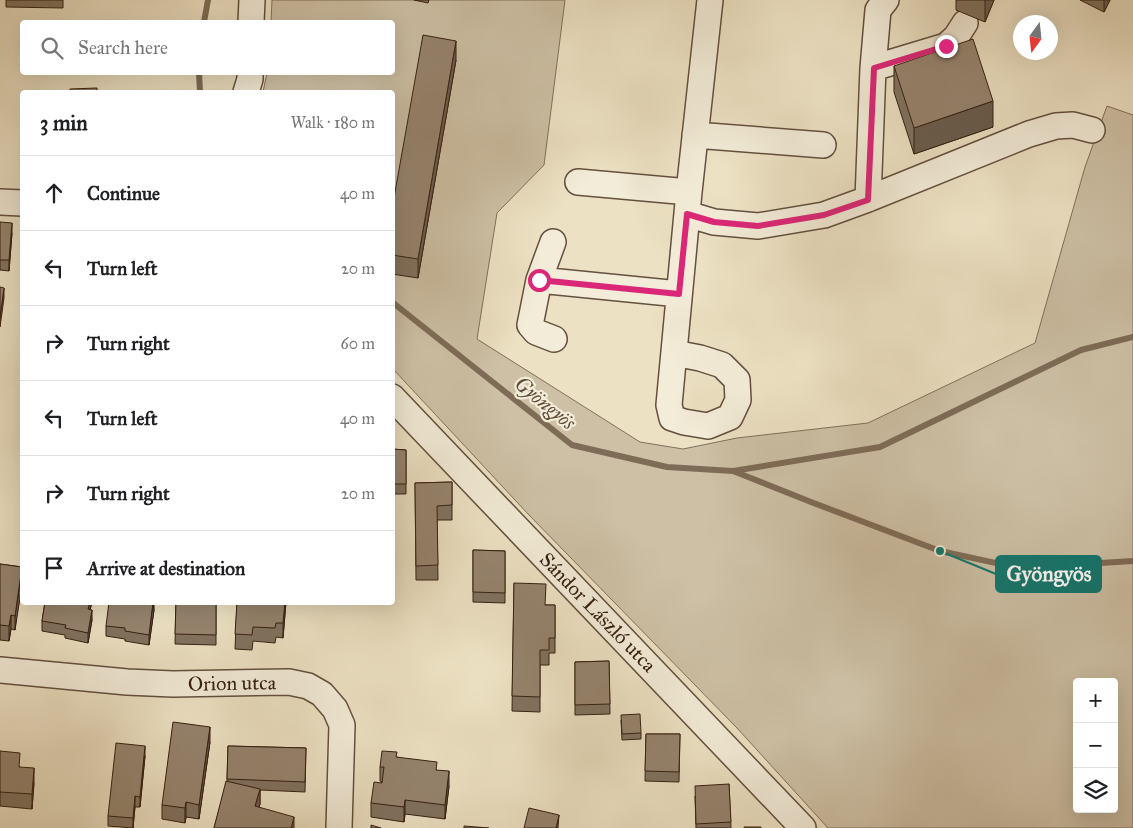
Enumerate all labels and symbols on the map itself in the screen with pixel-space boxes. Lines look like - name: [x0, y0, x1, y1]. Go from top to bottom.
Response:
- north arrow: [1013, 15, 1058, 60]
- route end: [935, 35, 958, 58]
- route start: [528, 269, 551, 292]
- water label: Gyöngyös: [509, 371, 582, 436]
- street label: Sándor László utca: [535, 547, 662, 677]
- callout: Gyöngyös: [996, 556, 1101, 592]
- text: Gyöngyös: [1007, 561, 1092, 587]
- street label: Orion utca: [188, 670, 277, 696]

